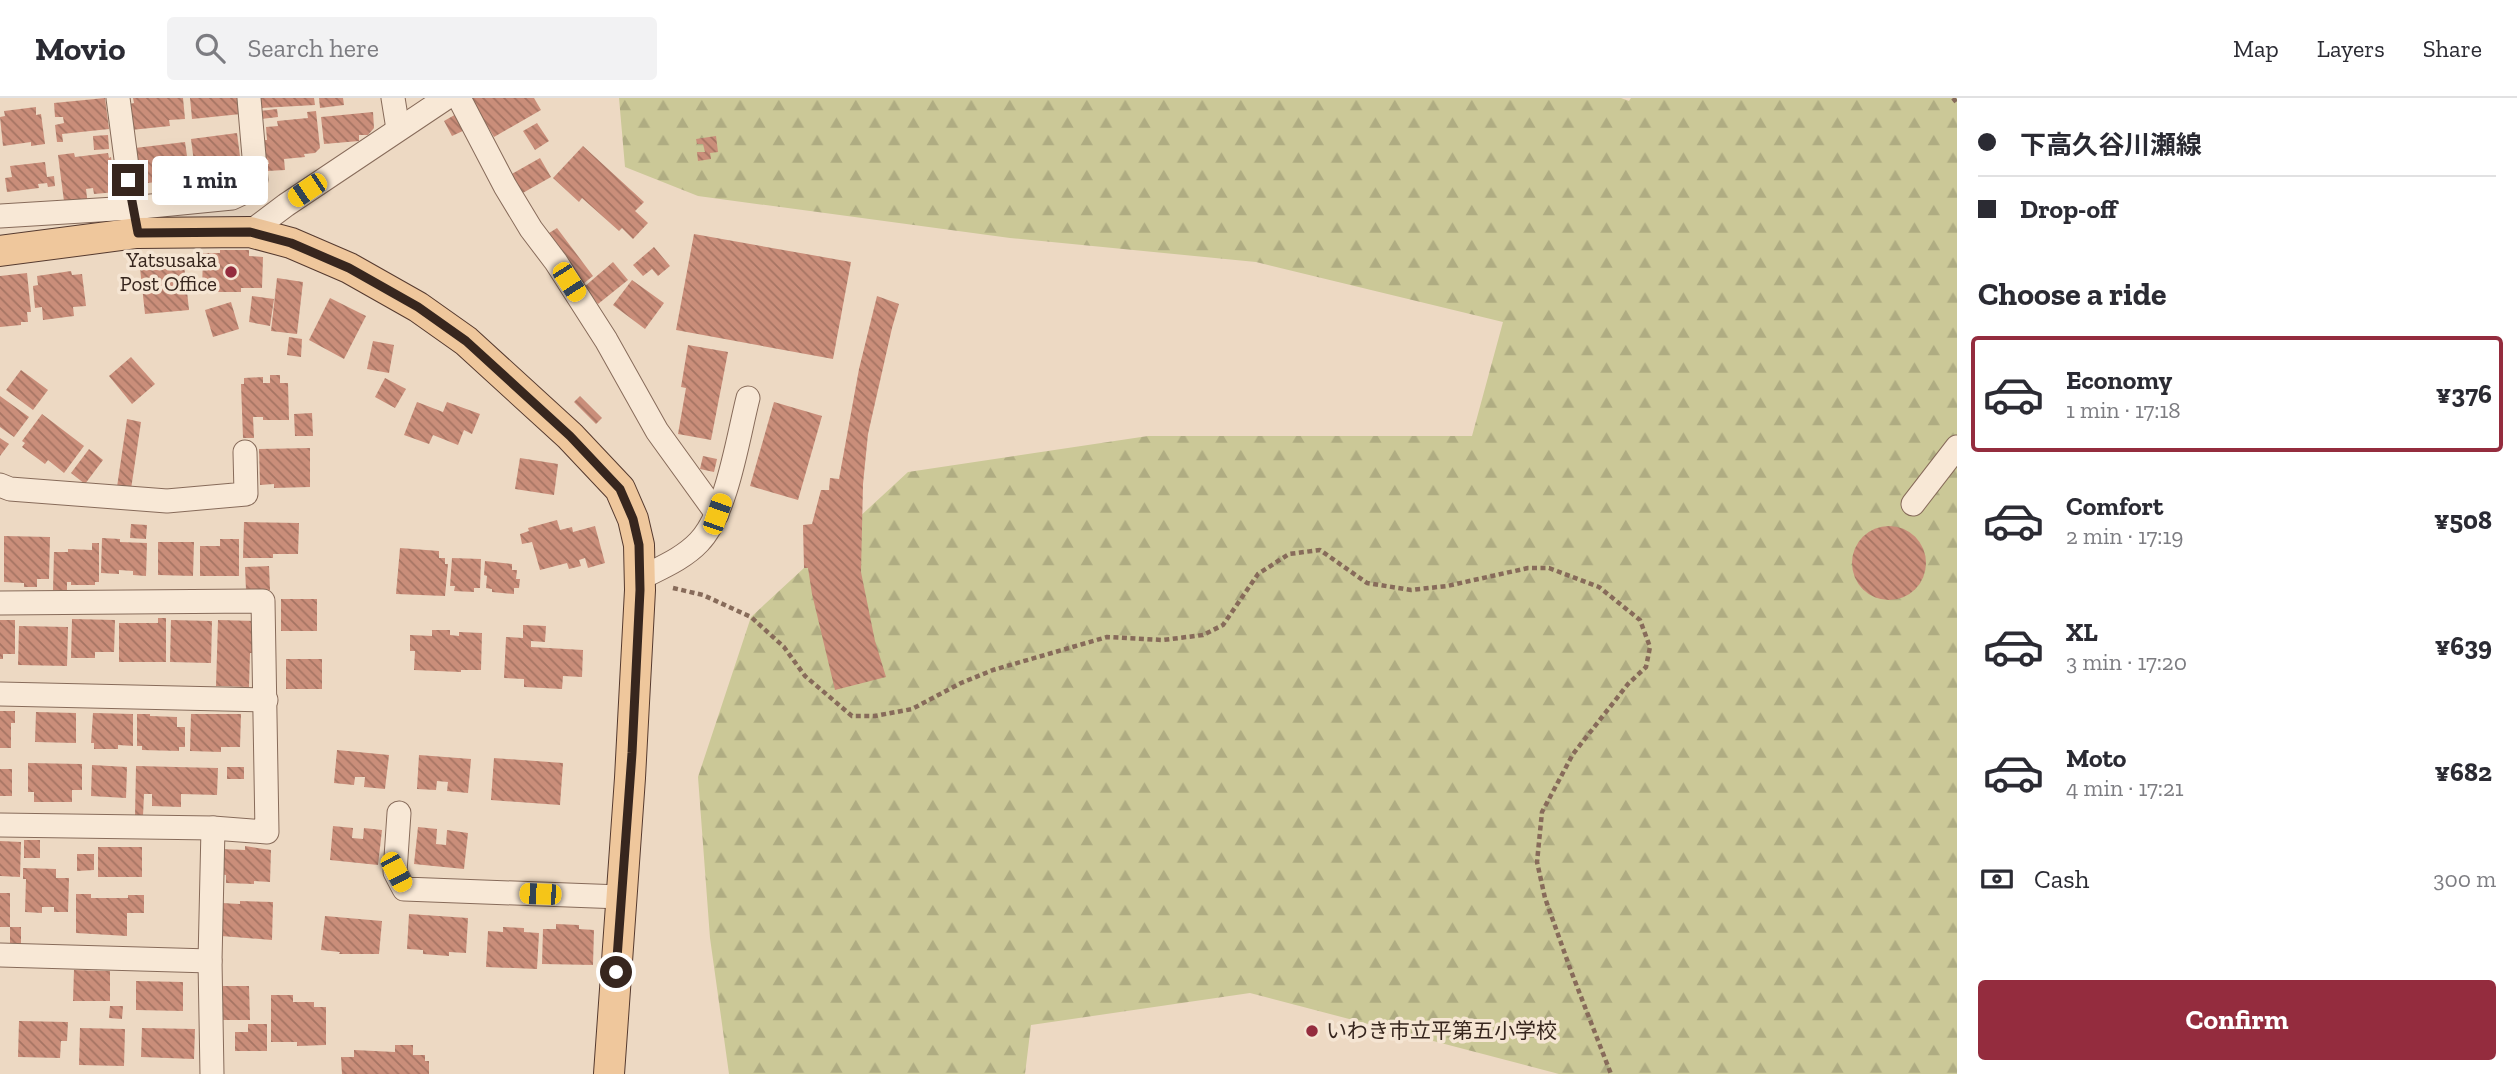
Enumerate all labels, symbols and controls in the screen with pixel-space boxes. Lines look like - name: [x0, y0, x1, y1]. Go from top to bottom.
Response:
- search box: [167, 17, 657, 80]
- text: Movio: [35, 29, 125, 68]
- icon: search: [191, 29, 229, 67]
- text: Search here: [247, 32, 379, 64]
- text: Map: [2233, 34, 2279, 63]
- text: Layers: [2317, 34, 2385, 63]
- text: Share: [2423, 34, 2482, 63]
- text: 下高久谷川瀬線: [2020, 129, 2202, 161]
- callout: 1 min: [152, 155, 268, 204]
- route end: [112, 164, 144, 196]
- text: 1 min: [183, 166, 237, 194]
- car: [284, 170, 331, 210]
- text: Drop-off: [2020, 193, 2117, 225]
- place label: Yatsusaka Post Office: [120, 247, 217, 296]
- car: [549, 259, 590, 305]
- marker: Yatsusaka Post Office: [223, 264, 239, 280]
- text: Choose a ride: [1978, 275, 2166, 313]
- icon: car: [1982, 363, 2045, 426]
- text: Economy: [2066, 364, 2172, 396]
- text: ¥376: [2436, 378, 2492, 410]
- text: 1 min · 17:18: [2066, 396, 2181, 424]
- icon: car: [1982, 489, 2045, 552]
- text: Comfort: [2066, 490, 2163, 522]
- car: [701, 491, 734, 537]
- text: ¥508: [2434, 504, 2492, 536]
- text: 2 min · 17:19: [2066, 522, 2184, 550]
- icon: car: [1982, 615, 2045, 678]
- text: XL: [2066, 616, 2098, 648]
- text: ¥639: [2435, 630, 2492, 662]
- text: 3 min · 17:20: [2066, 648, 2187, 676]
- icon: car: [1982, 741, 2045, 804]
- text: Moto: [2066, 742, 2126, 774]
- text: ¥682: [2435, 756, 2492, 788]
- text: 4 min · 17:21: [2066, 774, 2184, 802]
- car: [377, 849, 416, 895]
- icon: cash: [1978, 860, 2016, 898]
- text: Cash: [2034, 863, 2089, 895]
- text: 300 m: [2433, 865, 2496, 893]
- car: [519, 883, 562, 905]
- route start: [600, 956, 632, 988]
- button: Confirm: [1978, 980, 2496, 1060]
- place label: いわき市立平第五小学校: [1326, 1018, 1557, 1043]
- marker: いわき市立平第五小学校: [1304, 1023, 1320, 1039]

